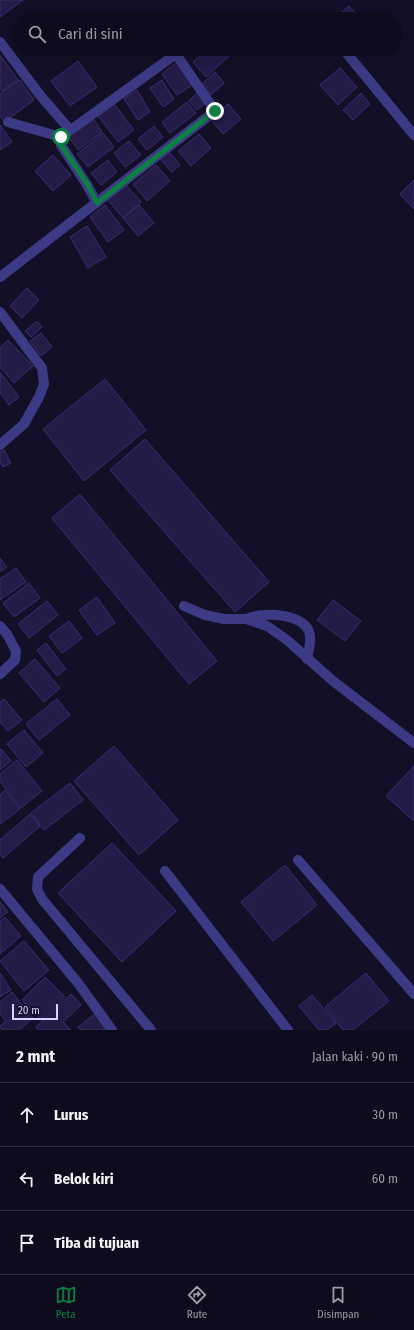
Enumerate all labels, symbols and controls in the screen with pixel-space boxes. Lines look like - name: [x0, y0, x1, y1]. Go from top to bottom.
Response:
- search box: [12, 12, 402, 56]
- icon: search: [26, 23, 48, 45]
- text: Cari di sini: [58, 25, 123, 43]
- route end: [206, 102, 224, 120]
- route start: [52, 128, 70, 146]
- scale bar: [12, 1002, 58, 1021]
- text: 20 m: [18, 1004, 40, 1017]
- text: 2 mnt: [16, 1046, 55, 1067]
- text: Jalan kaki · 90 m: [312, 1049, 398, 1064]
- icon: ahead: [16, 1104, 38, 1126]
- text: Lurus: [54, 1106, 88, 1124]
- text: 30 m: [372, 1107, 398, 1122]
- icon: left: [16, 1168, 38, 1190]
- text: Belok kiri: [54, 1170, 114, 1188]
- text: 60 m: [372, 1171, 398, 1186]
- icon: arrive: [16, 1232, 38, 1254]
- text: Tiba di tujuan: [54, 1234, 139, 1252]
- tab: Peta: [55, 1284, 77, 1321]
- tab: Rute: [186, 1284, 208, 1321]
- tab: Disimpan: [317, 1284, 359, 1321]

